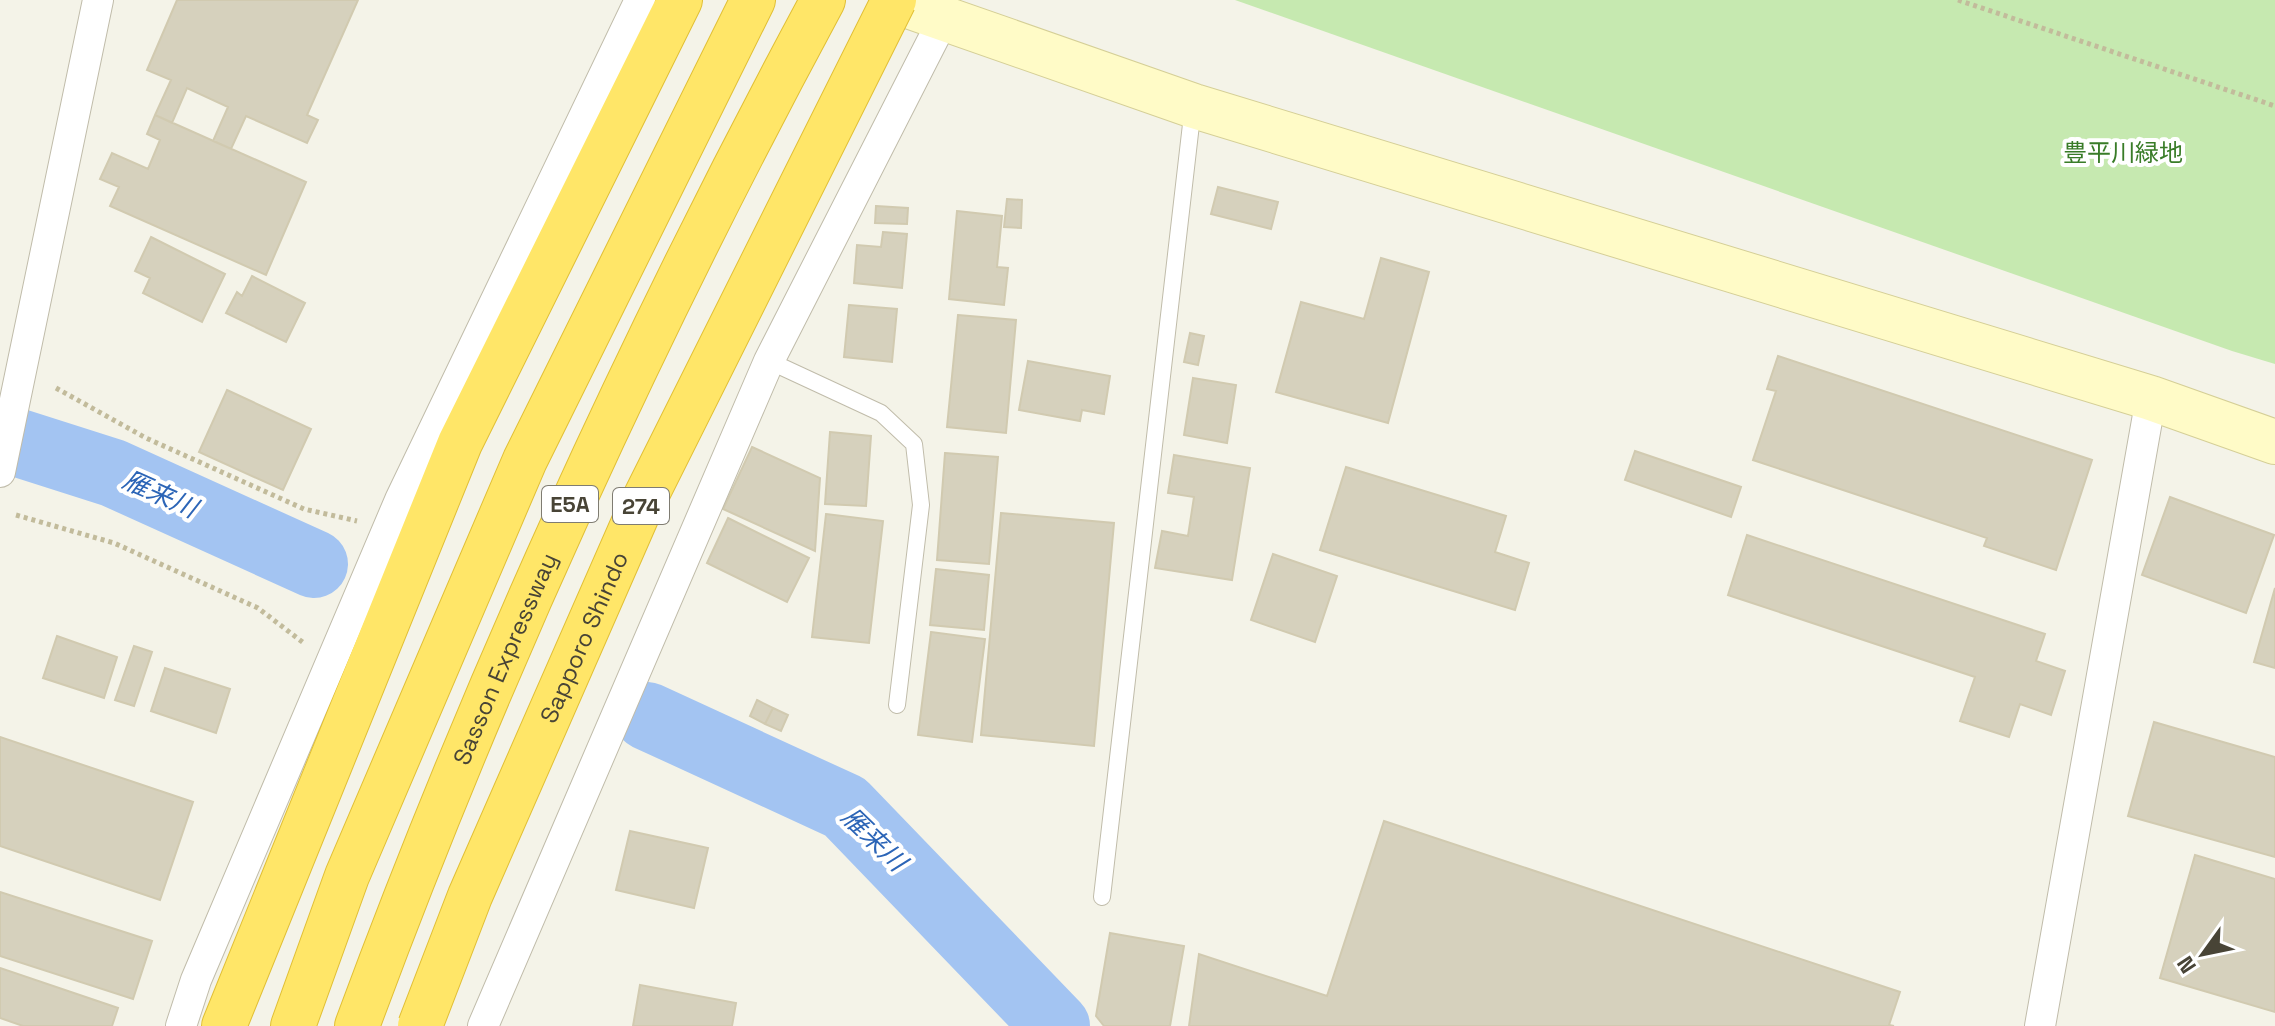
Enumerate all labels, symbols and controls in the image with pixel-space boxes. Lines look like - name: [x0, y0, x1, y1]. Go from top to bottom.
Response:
- park label: 豊平川緑地: [2063, 137, 2183, 168]
- water label: 雁来川: [117, 463, 205, 527]
- road number: E5A: [542, 486, 598, 522]
- road number: 274: [613, 488, 669, 524]
- street label: Sapporo Shindo: [532, 546, 635, 728]
- street label: Sasson Expressway: [445, 548, 564, 769]
- water label: 雁来川: [834, 800, 916, 880]
- north arrow: [2163, 914, 2243, 994]
- text: N: [2170, 951, 2202, 979]

